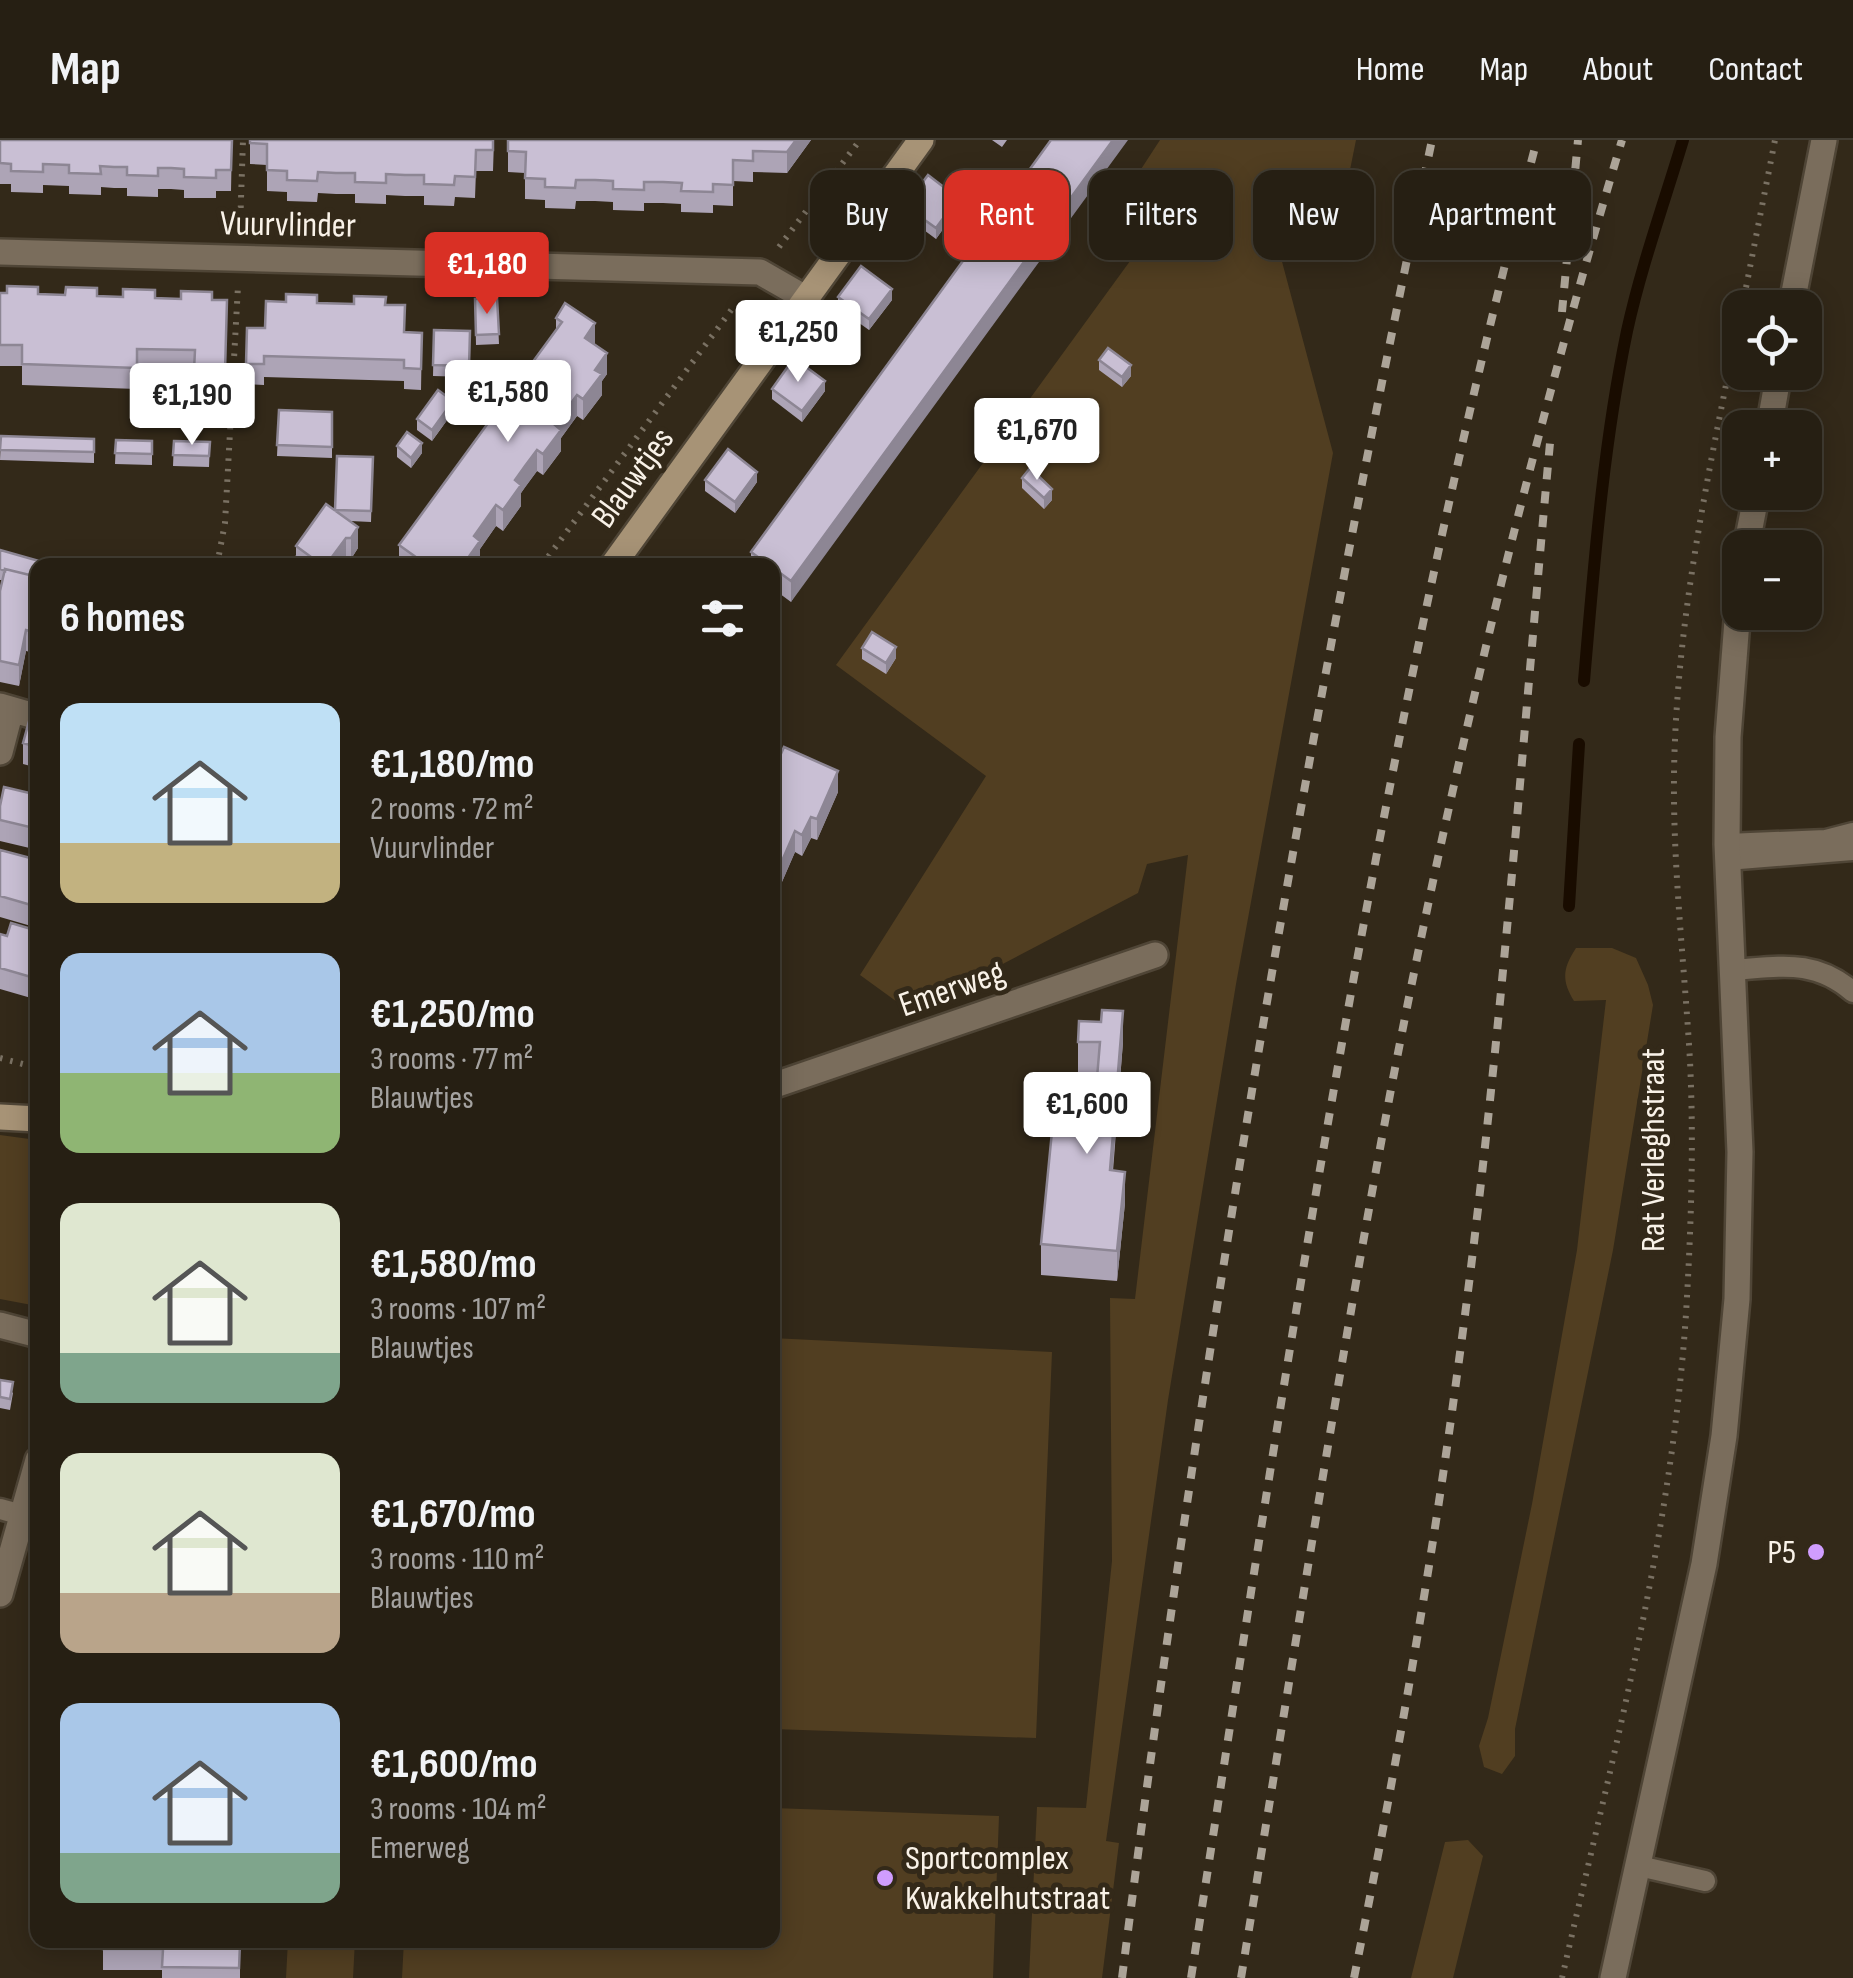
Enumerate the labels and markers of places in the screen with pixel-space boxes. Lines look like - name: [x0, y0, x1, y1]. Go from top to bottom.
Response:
- pin: €1,180: [406, 232, 568, 317]
- pin: €1,250: [717, 300, 879, 385]
- pin: €1,580: [427, 360, 589, 445]
- pin: €1,190: [111, 363, 273, 448]
- pin: €1,670: [956, 398, 1118, 483]
- pin: €1,600: [1006, 1072, 1168, 1157]
- place label: P5: [1767, 1531, 1796, 1574]
- marker: P5: [1805, 1541, 1827, 1563]
- place label: Sportcomplex Kwakkelhutstraat: [905, 1837, 1110, 1920]
- marker: Sportcomplex Kwakkelhutstraat: [874, 1867, 896, 1889]

